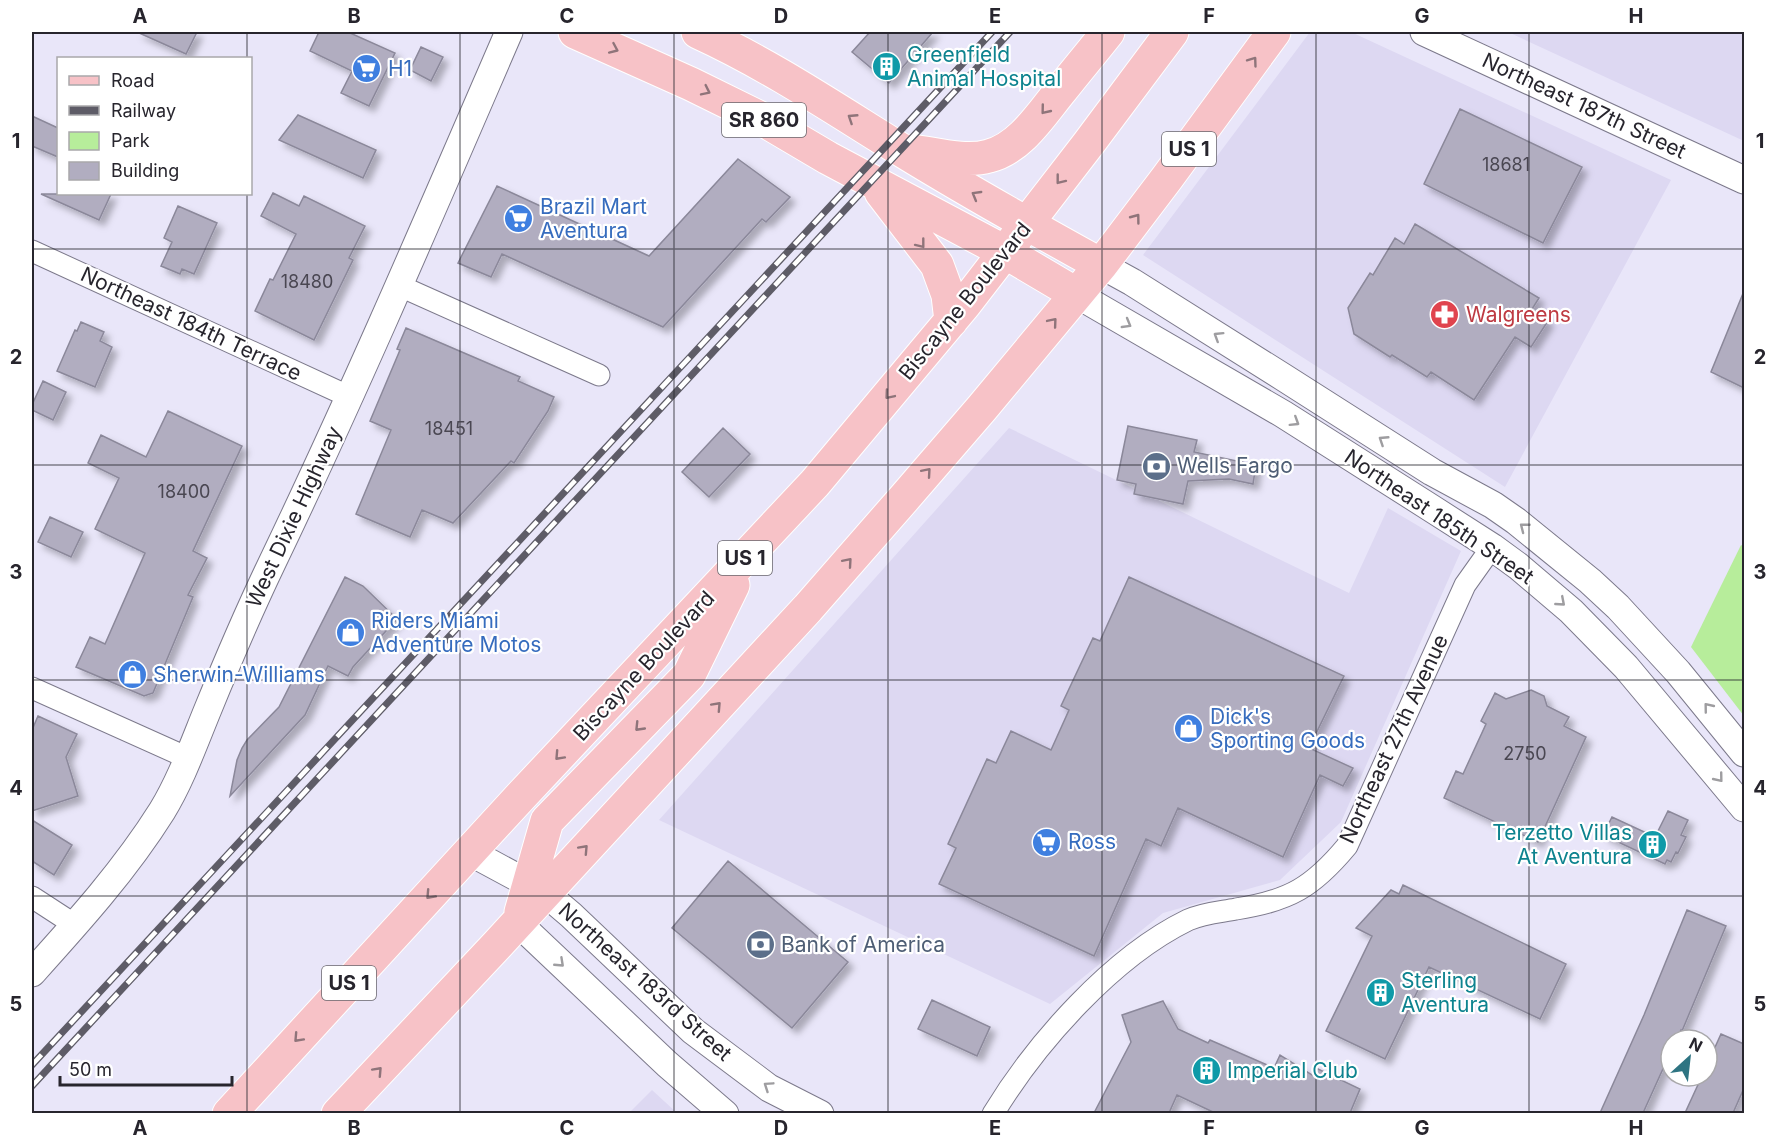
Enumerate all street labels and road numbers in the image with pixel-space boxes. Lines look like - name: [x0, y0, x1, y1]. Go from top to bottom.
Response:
- street label: Northeast 187th Street: [1478, 47, 1690, 164]
- road number: SR 860: [722, 103, 806, 137]
- road number: US 1: [1162, 132, 1216, 166]
- street label: Biscayne Boulevard: [893, 217, 1036, 385]
- street label: Northeast 184th Terrace: [77, 261, 306, 386]
- street label: West Dixie Highway: [241, 422, 347, 611]
- street label: Northeast 185th Street: [1340, 444, 1539, 589]
- road number: US 1: [718, 541, 772, 575]
- street label: Biscayne Boulevard: [568, 586, 719, 746]
- street label: Northeast 27th Avenue: [1334, 630, 1453, 847]
- street label: Northeast 183rd Street: [554, 897, 737, 1066]
- road number: US 1: [322, 966, 376, 1000]

